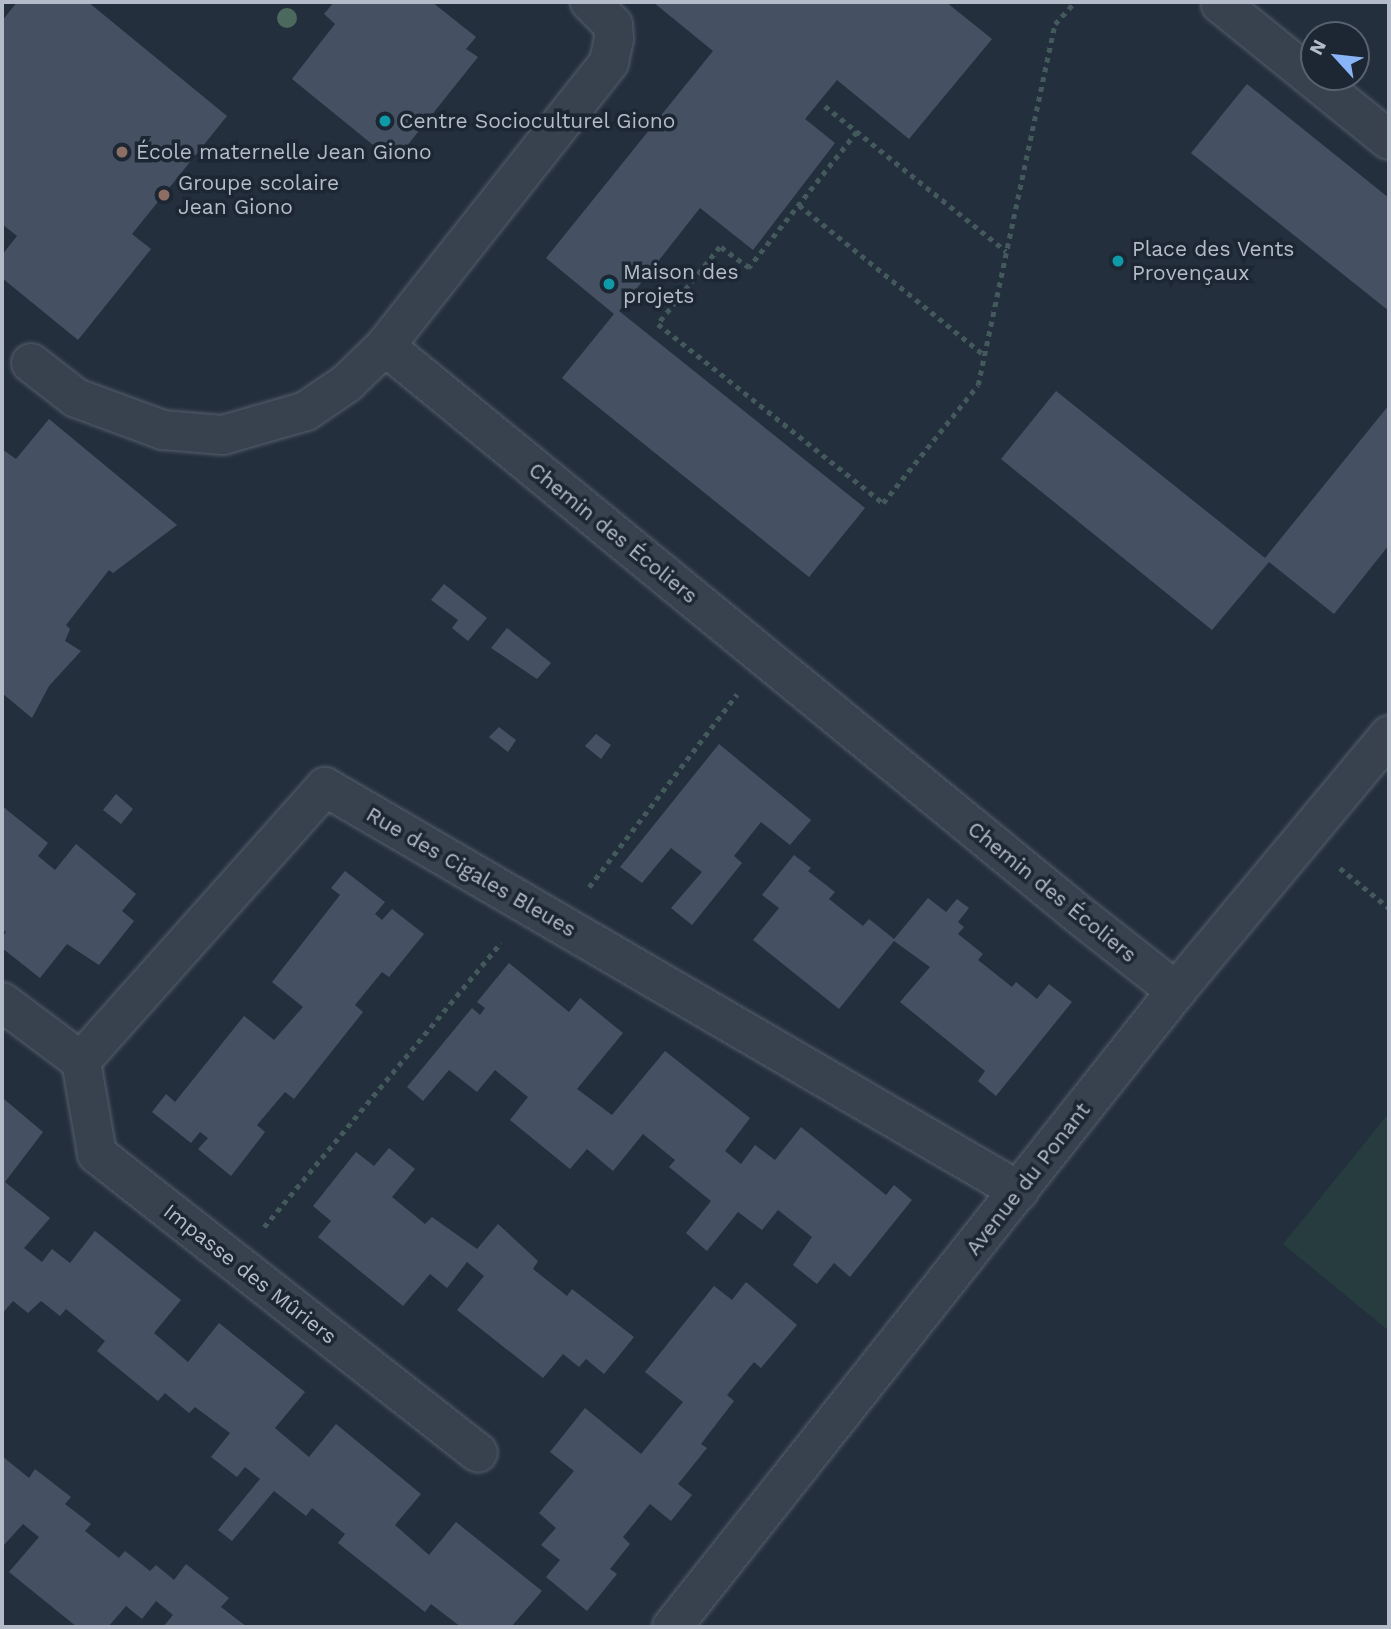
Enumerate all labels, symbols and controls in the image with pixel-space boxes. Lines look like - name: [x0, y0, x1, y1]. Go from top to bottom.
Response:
- north arrow: [1300, 21, 1370, 91]
- text: N: [1304, 36, 1331, 59]
- place label: Centre Socioculturel Giono: [399, 108, 676, 134]
- marker: Centre Socioculturel Giono: [377, 113, 393, 129]
- place label: École maternelle Jean Giono: [136, 139, 432, 165]
- marker: École maternelle Jean Giono: [114, 144, 130, 160]
- place label: Groupe scolaire Jean Giono: [178, 170, 339, 220]
- marker: Groupe scolaire Jean Giono: [156, 187, 172, 203]
- place label: Place des Vents Provençaux: [1132, 236, 1295, 286]
- marker: Place des Vents Provençaux: [1110, 253, 1126, 269]
- place label: Maison des projets: [623, 259, 738, 309]
- marker: Maison des projets: [601, 276, 617, 292]
- street label: Chemin des Écoliers: [524, 457, 702, 609]
- street label: Rue des Cigales Bleues: [362, 802, 580, 942]
- street label: Chemin des Écoliers: [963, 816, 1141, 968]
- street label: Avenue du Ponant: [961, 1098, 1095, 1260]
- street label: Impasse des Mûriers: [159, 1199, 341, 1349]

